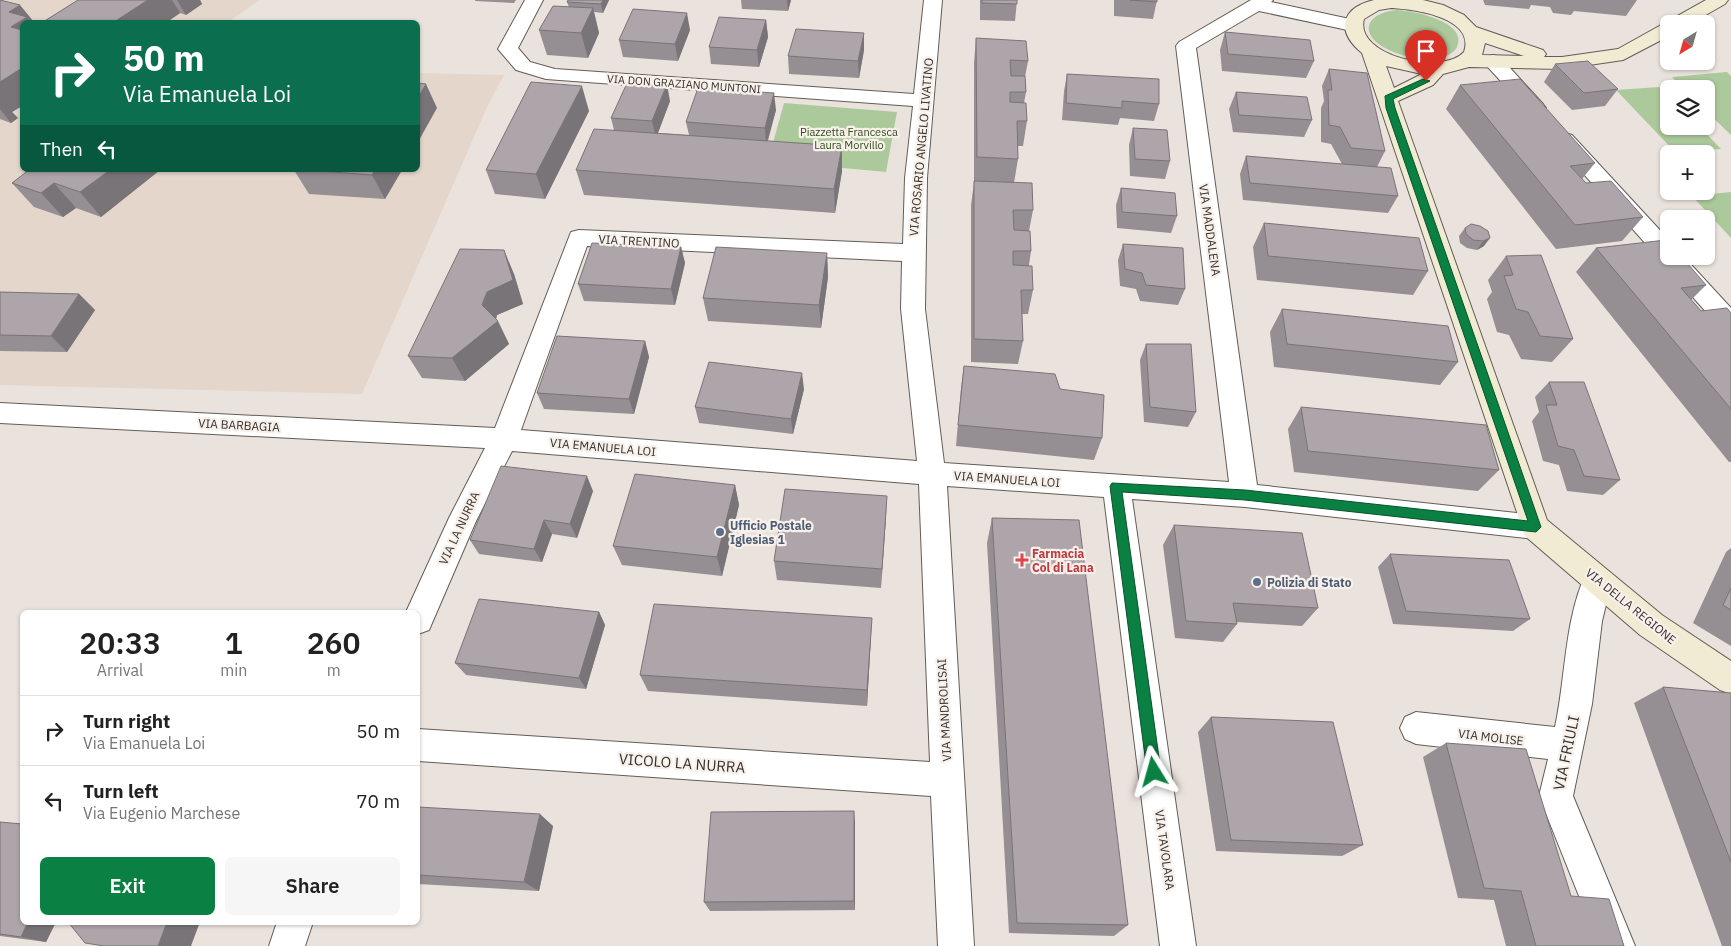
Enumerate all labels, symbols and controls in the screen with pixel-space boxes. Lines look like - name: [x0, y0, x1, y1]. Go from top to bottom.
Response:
- north arrow: [1660, 15, 1715, 70]
- map controls: [1660, 15, 1715, 265]
- pin: [1405, 30, 1447, 81]
- text: 50 m: [123, 35, 205, 81]
- icon: arrive: [1412, 37, 1440, 65]
- icon: right: [40, 40, 105, 105]
- street label: VIA ROSARIO ANGELO LIVATINO: [906, 57, 936, 237]
- street label: VIA DON GRAZIANO MUNTONI: [607, 72, 761, 96]
- text: Via Emanuela Loi: [123, 79, 291, 108]
- button: layers: [1660, 80, 1715, 135]
- park label: Piazzetta Francesca Laura Morvillo: [800, 125, 898, 152]
- icon: left: [93, 135, 121, 163]
- text: Then: [40, 137, 83, 161]
- button: +: [1660, 145, 1715, 200]
- street label: VIA MADDALENA: [1196, 183, 1224, 277]
- button: −: [1660, 210, 1715, 265]
- street label: VIA TRENTINO: [598, 231, 680, 251]
- street label: VIA BARBAGIA: [198, 415, 281, 435]
- street label: VIA EMANUELA LOI: [549, 435, 657, 459]
- street label: VIA EMANUELA LOI: [953, 468, 1061, 490]
- street label: VIA LA NURRA: [435, 489, 483, 567]
- place label: Ufficio Postale Iglesias 1: [730, 518, 812, 547]
- marker: Ufficio Postale Iglesias 1: [714, 526, 726, 538]
- place label: Farmacia Col di Lana: [1032, 546, 1094, 575]
- marker: Farmacia Col di Lana: [1016, 554, 1028, 566]
- street label: VIA DELLA REGIONE: [1583, 565, 1679, 647]
- place label: Polizia di Stato: [1267, 575, 1352, 590]
- marker: Polizia di Stato: [1251, 576, 1263, 588]
- text: 20:33: [79, 623, 161, 662]
- text: 1: [225, 623, 243, 662]
- text: 260: [307, 623, 361, 662]
- street label: VIA MANDROLISAI: [934, 658, 954, 762]
- text: Arrival: [97, 660, 143, 680]
- text: min: [220, 660, 247, 680]
- text: m: [327, 660, 341, 680]
- text: Turn right: [83, 709, 170, 733]
- street label: VIA FRIULI: [1549, 714, 1583, 792]
- icon: right: [40, 717, 68, 745]
- text: 50 m: [356, 719, 400, 743]
- street label: VIA MOLISE: [1458, 726, 1524, 748]
- text: Via Emanuela Loi: [83, 733, 205, 753]
- position arrow: [1127, 745, 1179, 797]
- street label: VICOLO LA NURRA: [618, 749, 746, 777]
- text: Turn left: [83, 779, 159, 803]
- icon: left: [40, 787, 68, 815]
- text: 70 m: [356, 789, 400, 813]
- text: Via Eugenio Marchese: [83, 803, 240, 823]
- street label: VIA TAVOLARA: [1152, 809, 1178, 891]
- button: Exit: [40, 857, 215, 915]
- button: Share: [225, 857, 400, 915]

